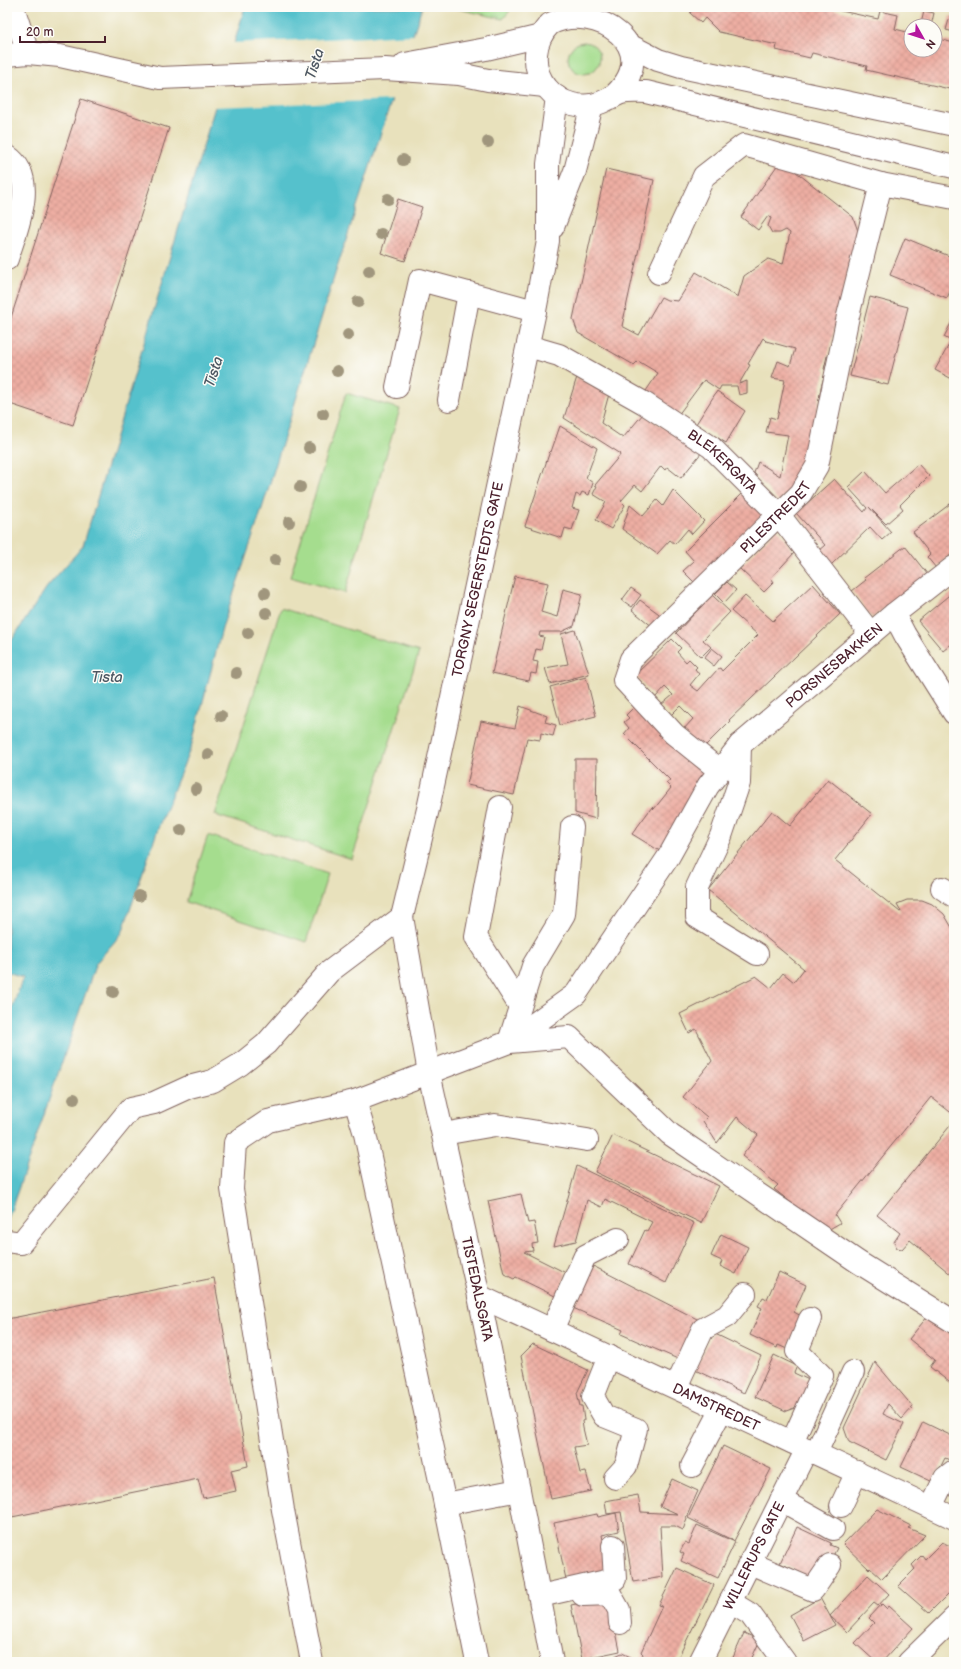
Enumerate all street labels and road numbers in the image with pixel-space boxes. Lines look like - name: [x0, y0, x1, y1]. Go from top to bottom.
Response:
- street label: BLEKERGATA: [685, 426, 761, 497]
- street label: PILESTREDET: [736, 478, 815, 556]
- street label: TORGNY SEGERSTEDTS GATE: [448, 480, 507, 679]
- street label: PORSNESBAKKEN: [782, 619, 886, 711]
- street label: TISTEDALSGATA: [458, 1235, 496, 1343]
- street label: DAMSTREDET: [670, 1379, 763, 1435]
- street label: WILLERUPS GATE: [719, 1499, 788, 1613]

